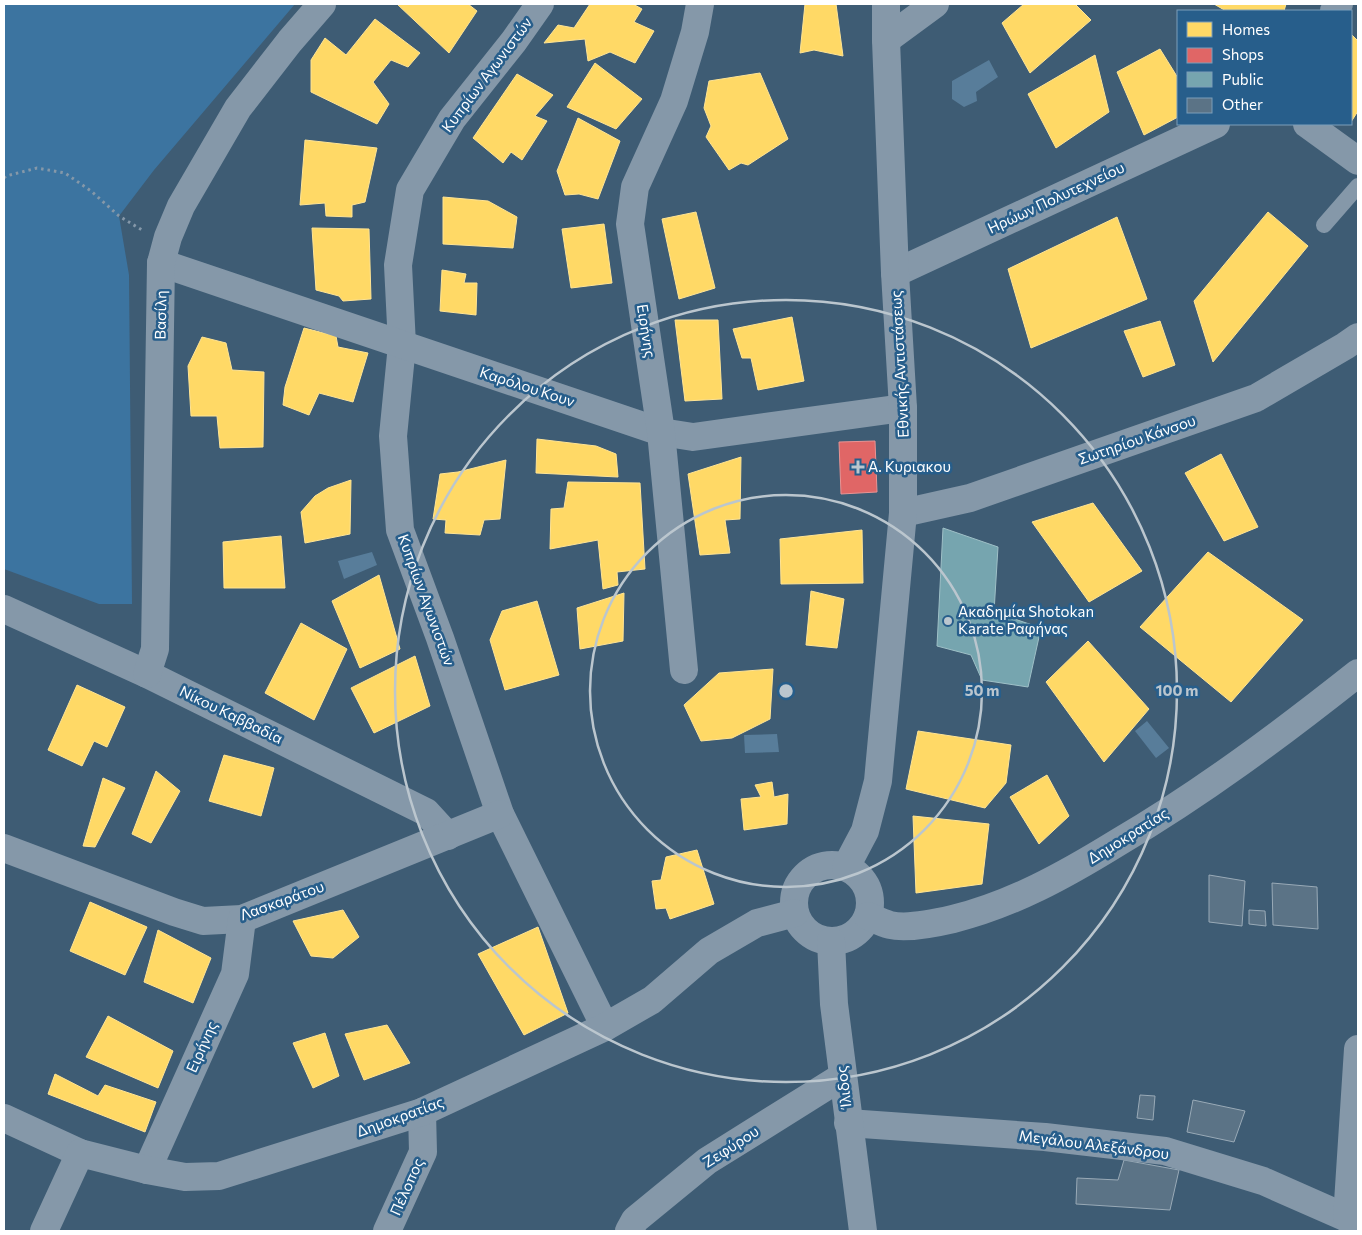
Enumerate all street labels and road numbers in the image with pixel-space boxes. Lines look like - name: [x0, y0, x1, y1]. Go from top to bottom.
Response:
- street label: Κυπρίων Αγωνιστών: [437, 13, 535, 135]
- street label: Ηρώων Πολυτεχνείου: [984, 157, 1127, 237]
- street label: Βασίλη: [151, 290, 169, 340]
- street label: Εθνικής Αντιστάσεως: [886, 290, 912, 438]
- street label: Ειρήνης: [634, 303, 660, 359]
- street label: Καρόλου Κουν: [478, 362, 577, 410]
- street label: Σωτηρίου Κάνσου: [1076, 411, 1198, 468]
- street label: Κυπρίων Αγωνιστών: [395, 531, 459, 668]
- street label: Νίκου Καββαδία: [177, 681, 286, 747]
- street label: Δημοκρατίας: [1084, 803, 1171, 867]
- street label: Λασκαράτου: [237, 877, 326, 924]
- street label: Ειρήνης: [182, 1018, 220, 1075]
- street label: Ίλιδος: [831, 1065, 855, 1111]
- street label: Δημοκρατίας: [354, 1092, 446, 1140]
- street label: Ζεφύρου: [699, 1121, 762, 1171]
- street label: Μεγάλου Αλεξάνδρου: [1018, 1126, 1170, 1162]
- street label: Πέλοπος: [385, 1155, 427, 1218]

